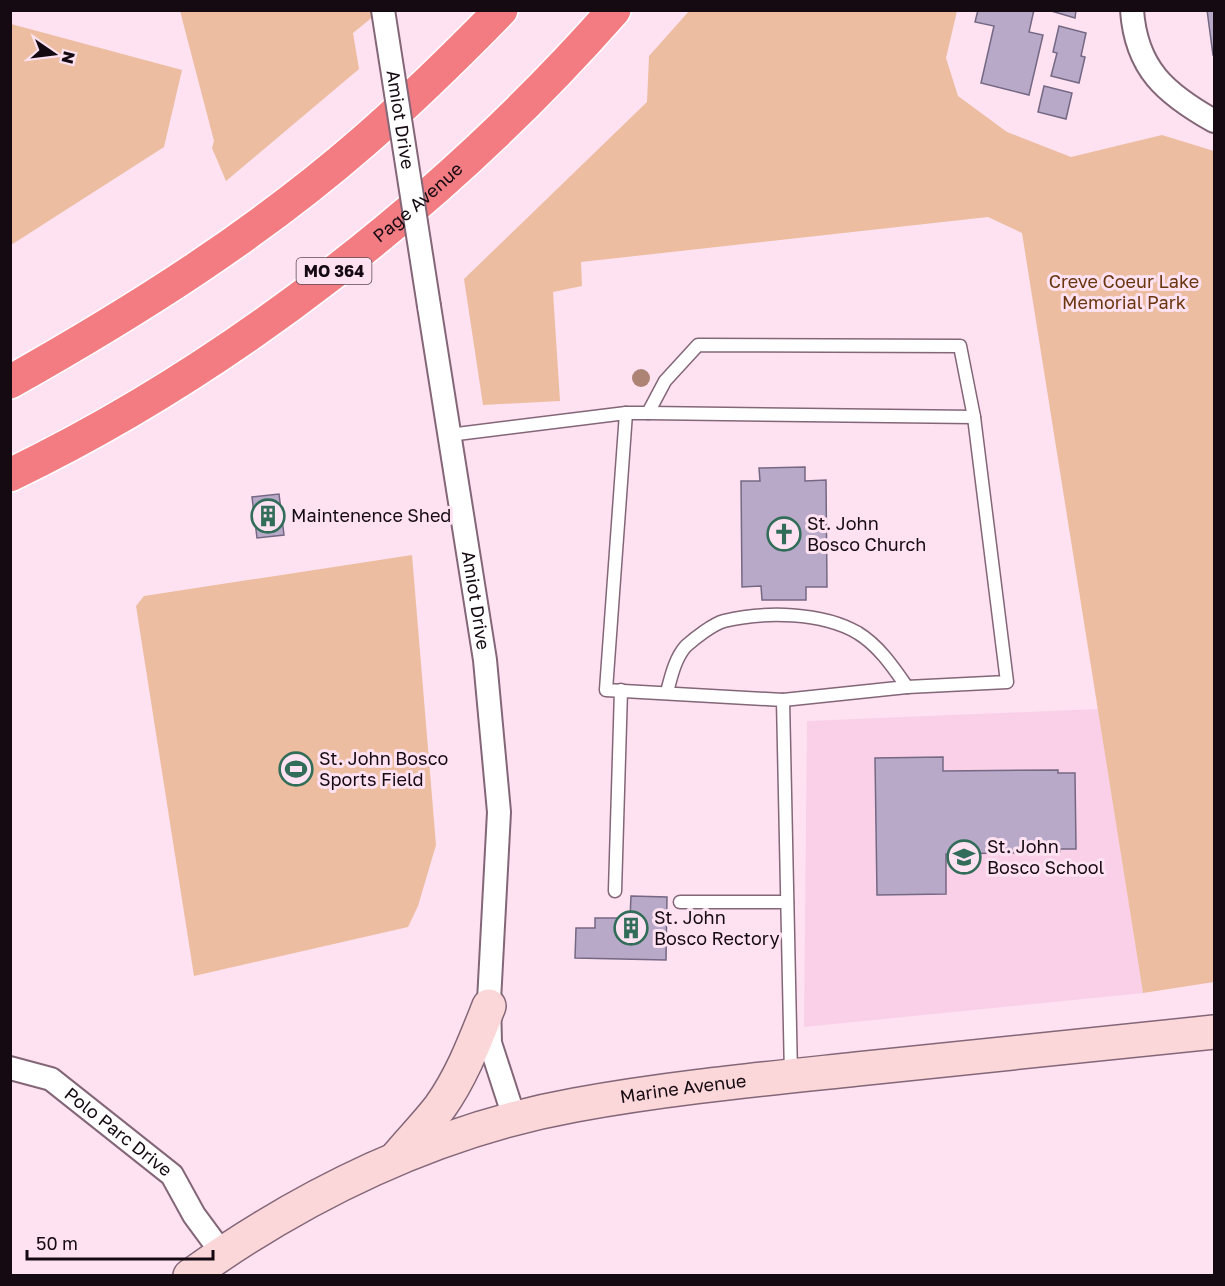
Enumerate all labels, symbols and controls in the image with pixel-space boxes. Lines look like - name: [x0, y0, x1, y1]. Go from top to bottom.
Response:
- north arrow: [24, 24, 84, 84]
- text: N: [57, 49, 80, 66]
- street label: Amiot Drive: [382, 68, 420, 171]
- street label: Page Avenue: [368, 157, 467, 247]
- road number: MO 364: [296, 258, 372, 284]
- park label: Creve Coeur Lake Memorial Park: [1049, 270, 1199, 313]
- building icon: Maintenence Shed: [250, 498, 286, 534]
- place label: Maintenence Shed: [291, 504, 451, 526]
- place label: St. John Bosco Church: [807, 512, 926, 555]
- church icon: St. John Bosco Church: [766, 516, 802, 552]
- street label: Amiot Drive: [458, 549, 495, 651]
- place label: St. John Bosco Sports Field: [319, 747, 448, 790]
- sports icon: St. John Bosco Sports Field: [278, 751, 314, 787]
- place label: St. John Bosco School: [987, 835, 1105, 878]
- school or university icon: St. John Bosco School: [946, 839, 982, 875]
- place label: St. John Bosco Rectory: [654, 906, 779, 949]
- building icon: St. John Bosco Rectory: [613, 910, 649, 946]
- street label: Marine Avenue: [618, 1069, 747, 1107]
- street label: Polo Parc Drive: [61, 1082, 177, 1181]
- scale bar: [27, 1223, 213, 1261]
- text: 50 m: [36, 1232, 78, 1254]

